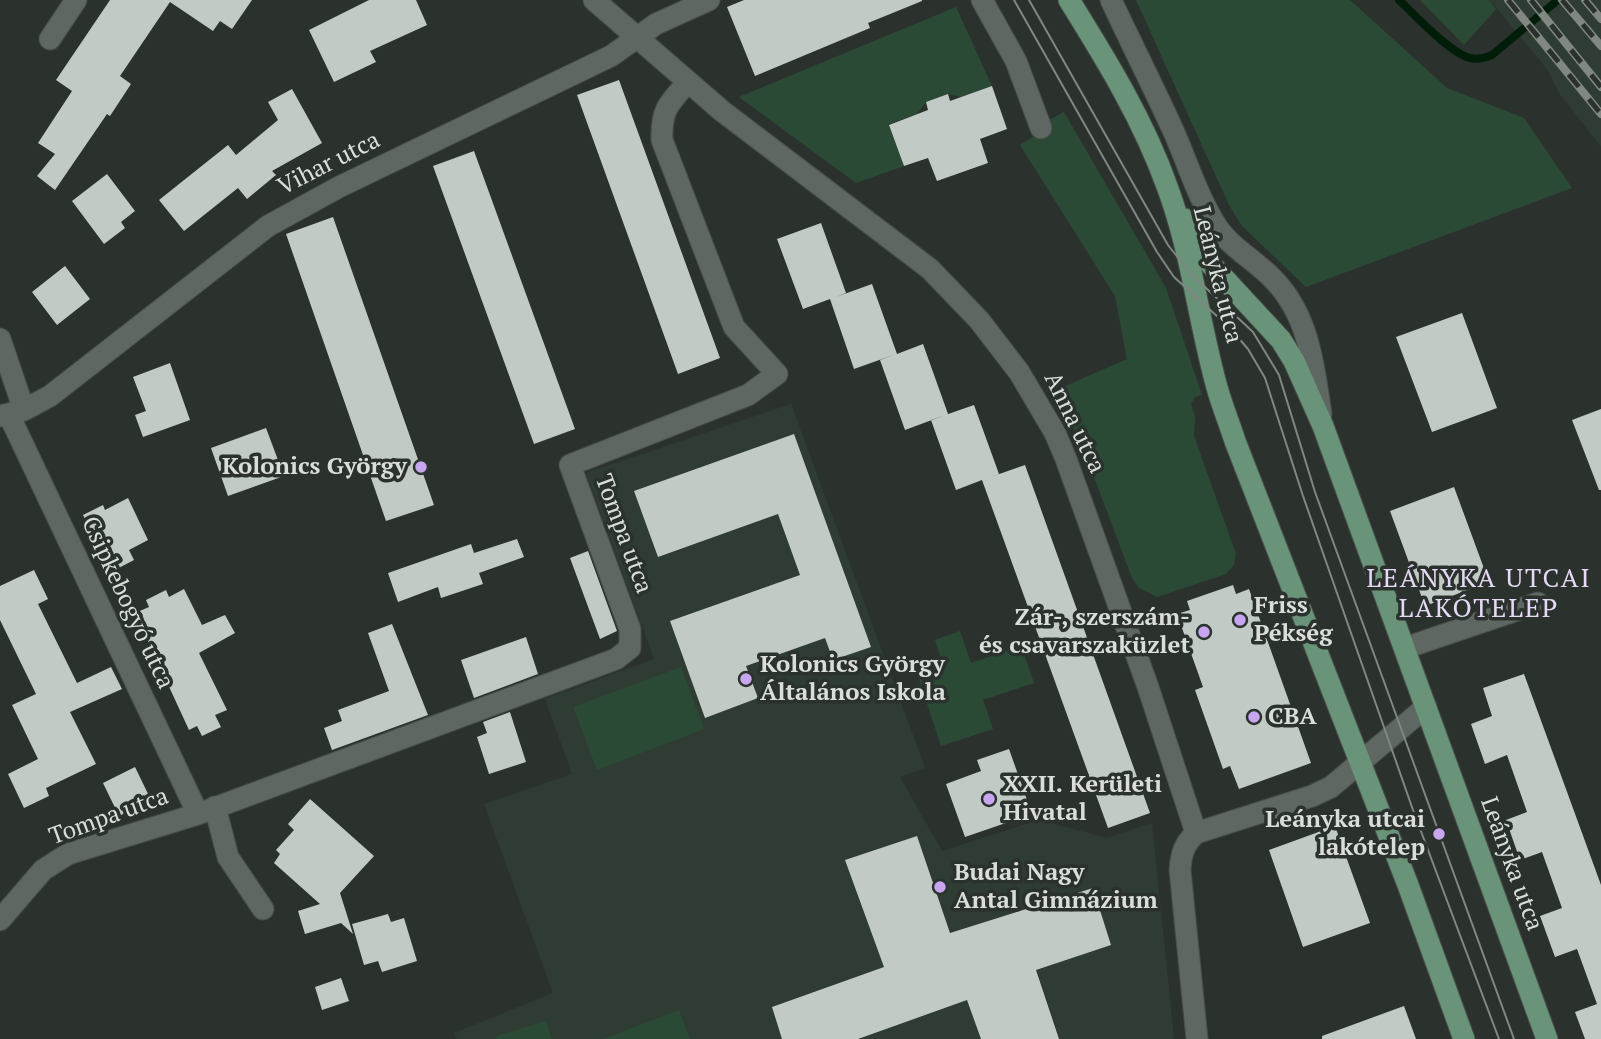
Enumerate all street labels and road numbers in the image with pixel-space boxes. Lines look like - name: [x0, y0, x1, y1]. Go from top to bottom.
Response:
- street label: Vihar utca: [273, 126, 385, 202]
- street label: Leányka utca: [1186, 204, 1248, 346]
- street label: Anna utca: [1037, 368, 1111, 478]
- street label: Tompa utca: [588, 470, 658, 598]
- street label: Csipkebogyó utca: [75, 512, 179, 694]
- street label: Tompa utca: [45, 782, 173, 852]
- street label: Leányka utca: [1474, 793, 1548, 935]

